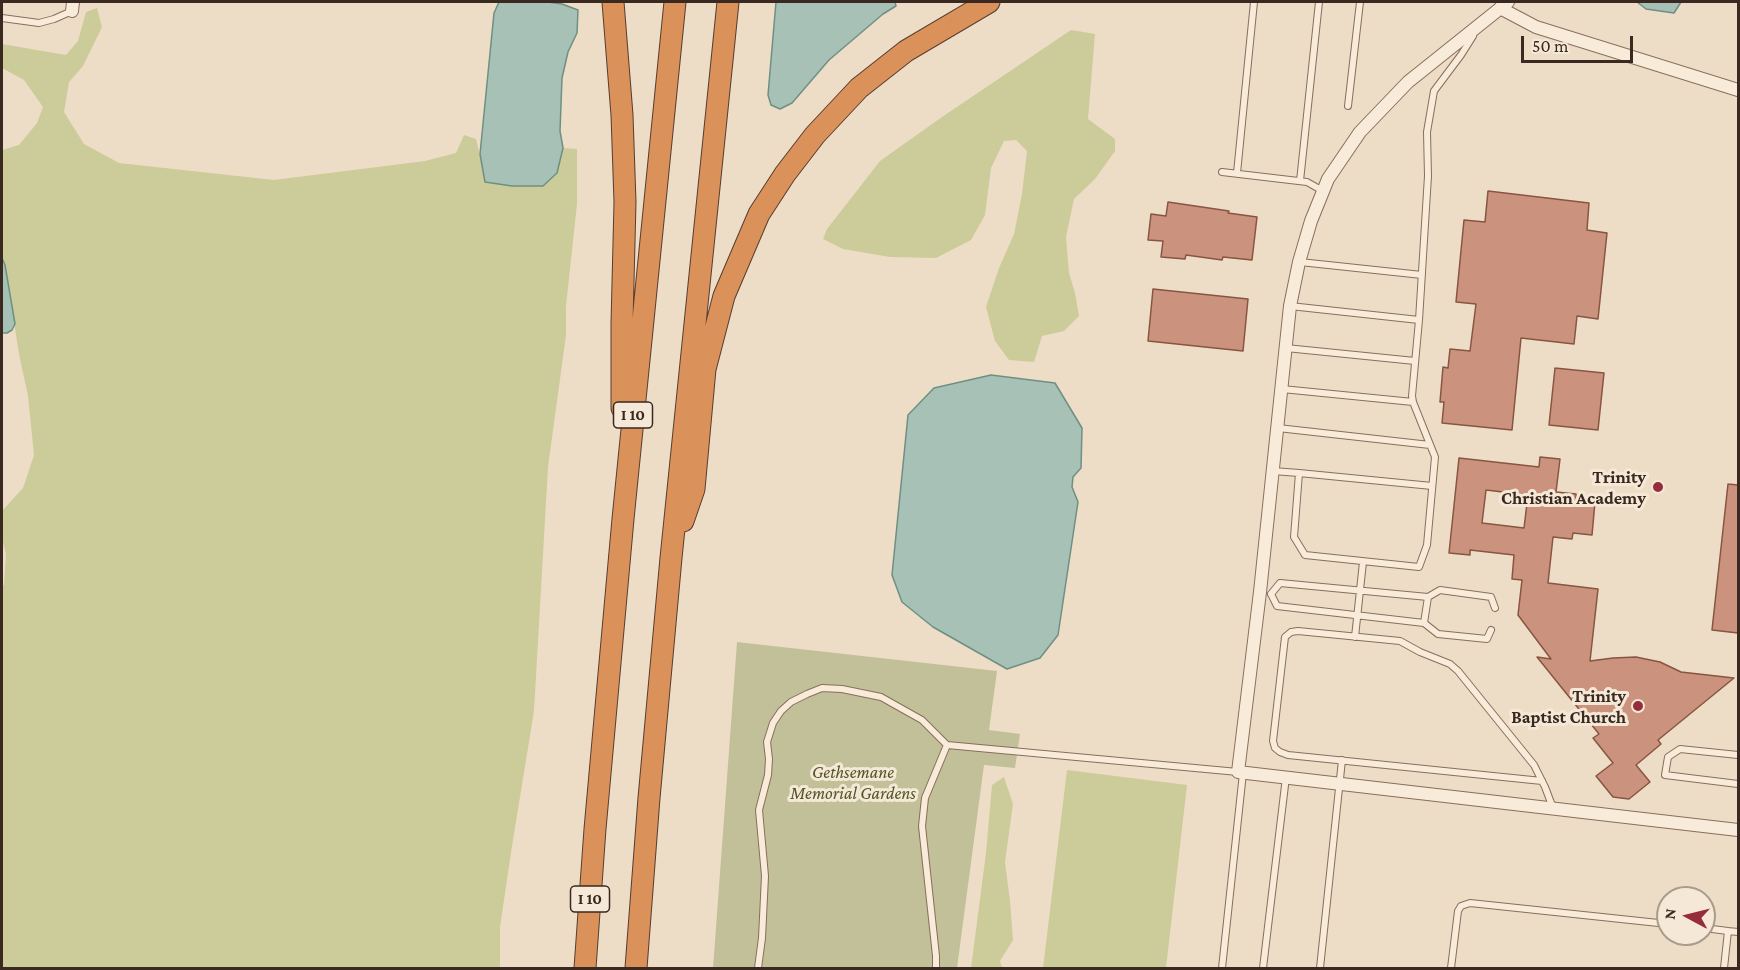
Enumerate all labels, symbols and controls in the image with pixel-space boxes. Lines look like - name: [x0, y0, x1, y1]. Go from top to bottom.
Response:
- scale bar: [1524, 24, 1636, 62]
- text: 50 m: [1532, 36, 1569, 56]
- road number: I 10: [614, 402, 652, 428]
- place label: Trinity Christian Academy: [1501, 466, 1646, 508]
- marker: Trinity Christian Academy: [1651, 480, 1665, 494]
- place label: Trinity Baptist Church: [1511, 685, 1626, 728]
- marker: Trinity Baptist Church: [1631, 699, 1645, 713]
- park label: Gethsemane Memorial Gardens: [790, 761, 916, 804]
- road number: I 10: [570, 886, 610, 912]
- north arrow: [1656, 886, 1716, 946]
- text: N: [1661, 908, 1679, 920]

